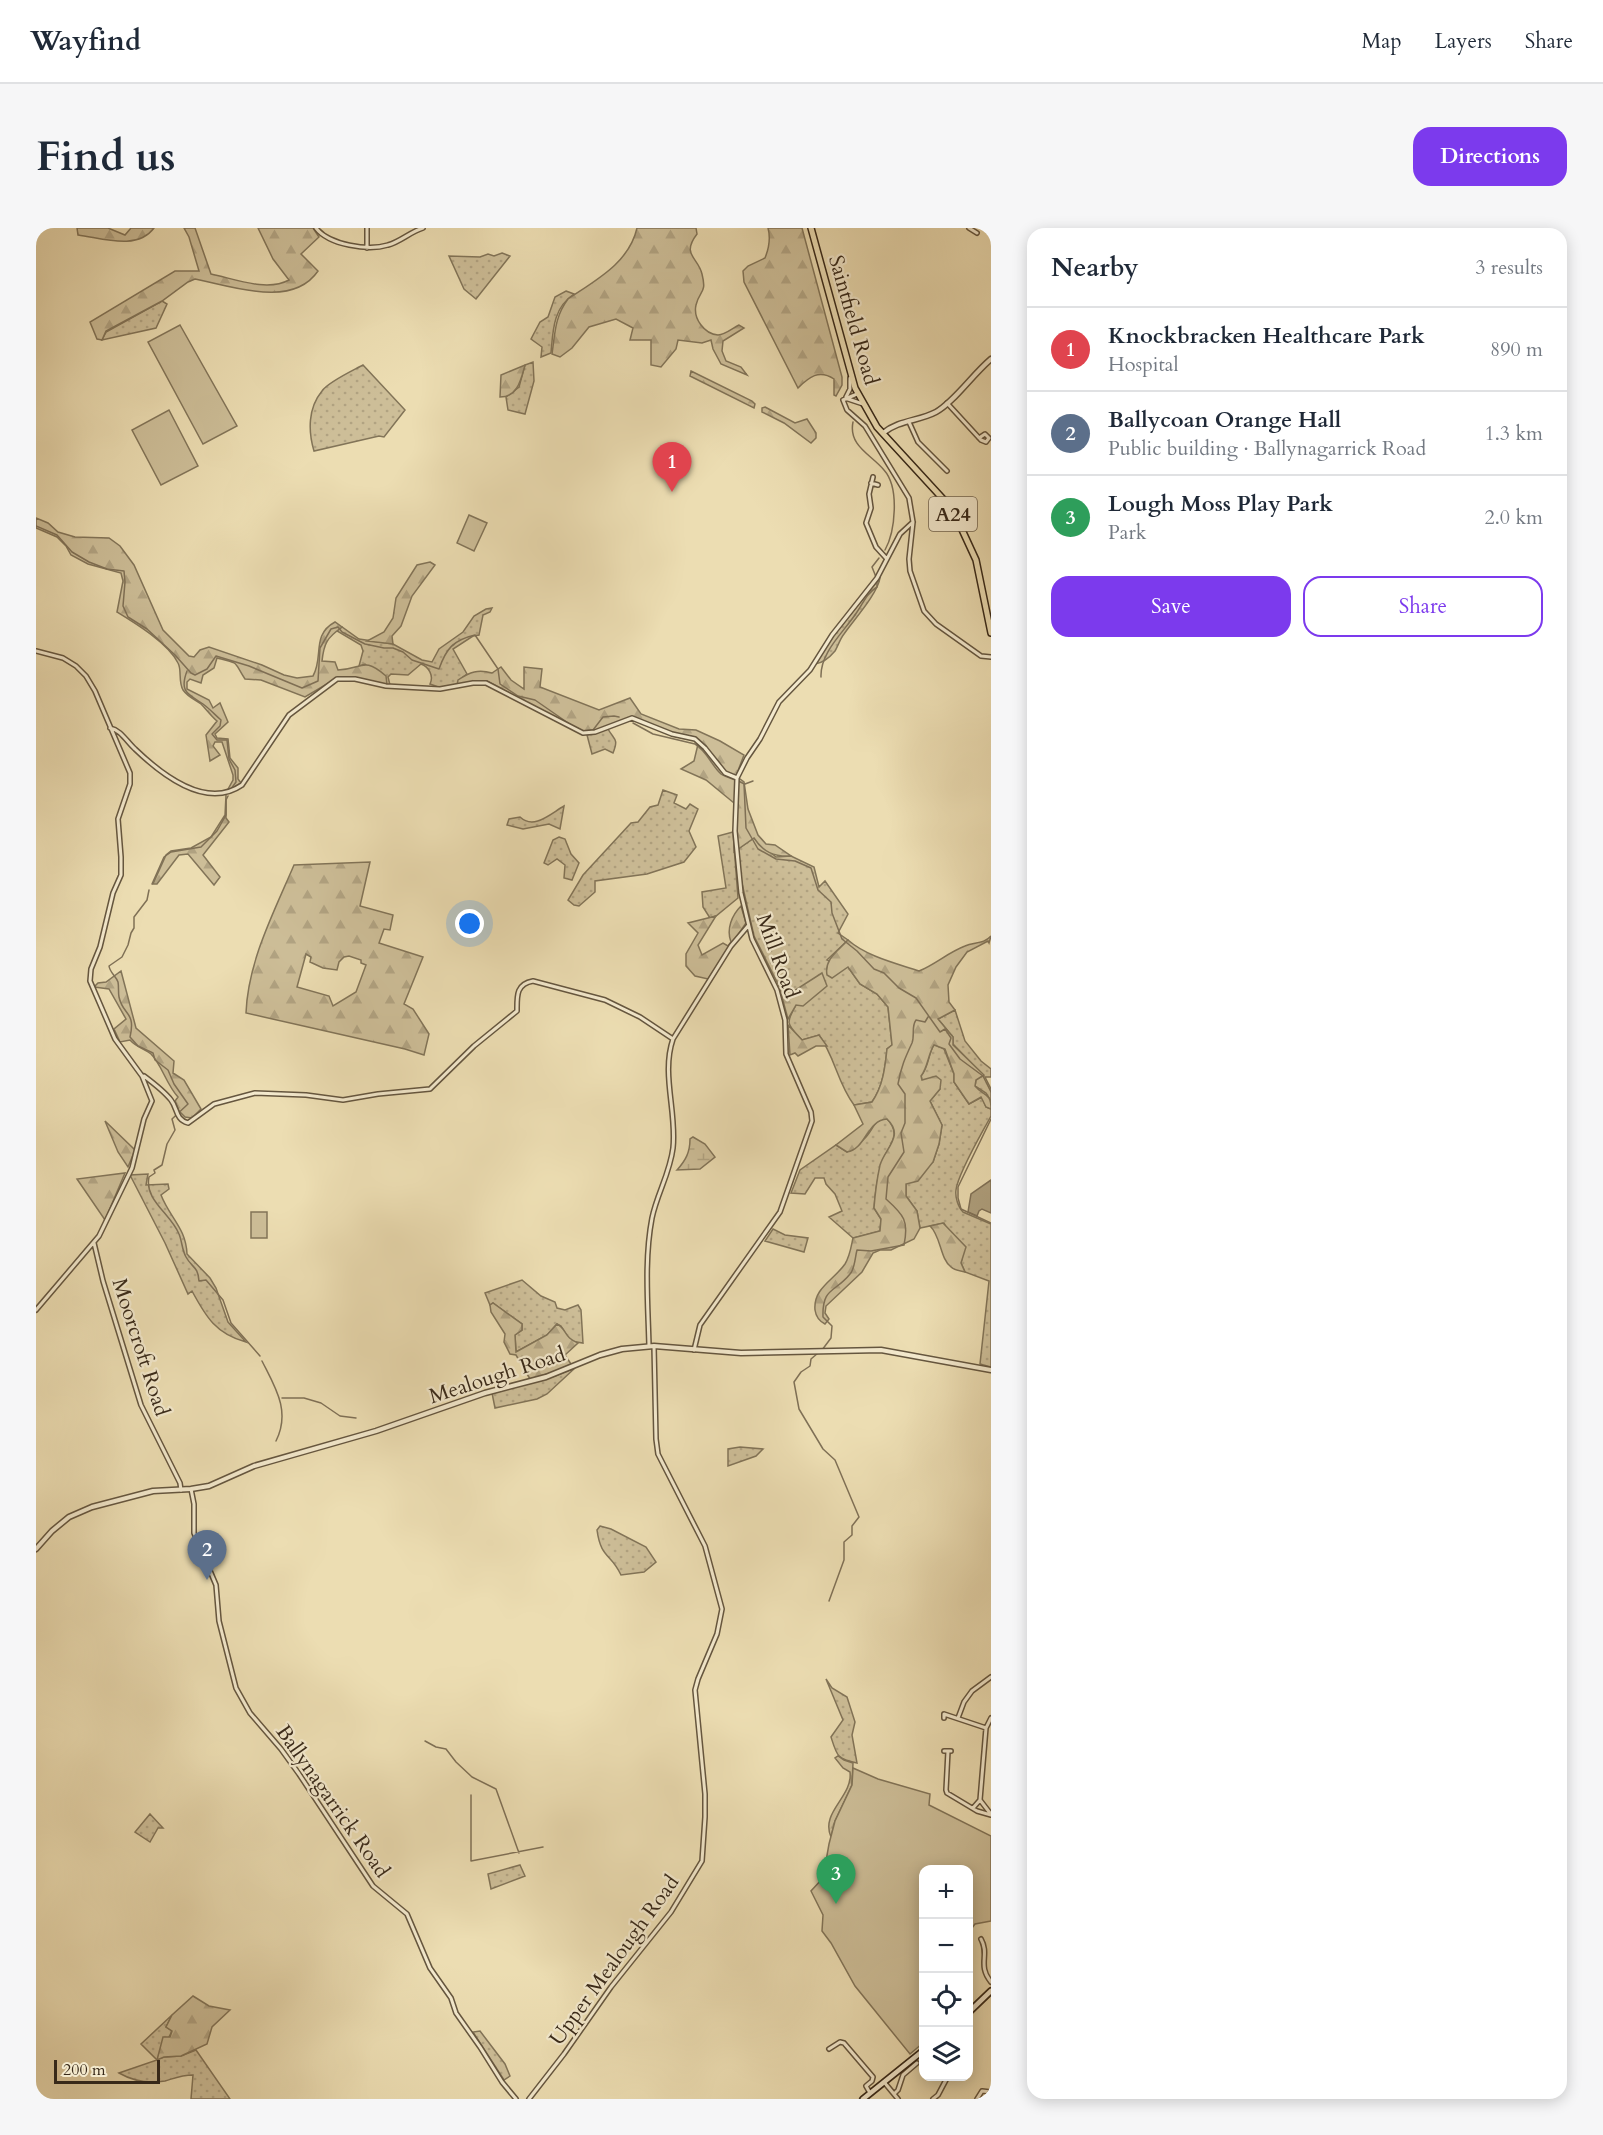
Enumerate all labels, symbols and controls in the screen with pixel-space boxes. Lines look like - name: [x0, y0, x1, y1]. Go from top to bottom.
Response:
- text: Wayfind: [30, 22, 141, 60]
- text: Map: [1362, 27, 1402, 56]
- text: Layers: [1435, 27, 1492, 56]
- text: Share: [1525, 27, 1573, 56]
- button: Directions: [1413, 127, 1567, 186]
- text: Find us: [36, 128, 176, 185]
- text: Nearby: [1051, 250, 1139, 285]
- street label: Saintfield Road: [821, 252, 886, 388]
- text: 3 results: [1475, 254, 1543, 281]
- text: Knockbracken Healthcare Park: [1108, 321, 1425, 351]
- text: 1: [1065, 336, 1076, 363]
- text: 890 m: [1490, 336, 1543, 363]
- text: Hospital: [1108, 351, 1179, 378]
- text: Ballycoan Orange Hall: [1108, 405, 1341, 435]
- text: 2: [1065, 420, 1076, 447]
- text: 1.3 km: [1484, 420, 1543, 447]
- text: Public building · Ballynagarrick Road: [1108, 435, 1426, 462]
- pin: 1: [652, 442, 692, 492]
- text: Lough Moss Play Park: [1108, 489, 1333, 519]
- road number: A24: [929, 497, 977, 531]
- text: 3: [1065, 504, 1076, 531]
- text: 2.0 km: [1484, 504, 1543, 531]
- text: Park: [1108, 519, 1146, 546]
- button: Save: [1051, 576, 1291, 637]
- button: Share: [1303, 576, 1543, 637]
- your location: [455, 909, 484, 938]
- street label: Mill Road: [749, 910, 806, 1003]
- street label: Moorcroft Road: [105, 1274, 176, 1420]
- street label: Mealough Road: [425, 1340, 569, 1411]
- pin: 2: [188, 1530, 226, 1580]
- street label: Ballynagarrick Road: [269, 1719, 396, 1884]
- pin: 3: [816, 1854, 856, 1904]
- map controls: [919, 1865, 973, 2081]
- button: +: [919, 1865, 973, 1919]
- street label: Upper Mealough Road: [543, 1869, 686, 2051]
- button: −: [919, 1919, 973, 1973]
- button: locate: [919, 1973, 973, 2027]
- button: layers: [919, 2027, 973, 2081]
- scale bar: [54, 2057, 160, 2084]
- text: 200 m: [63, 2059, 105, 2081]

